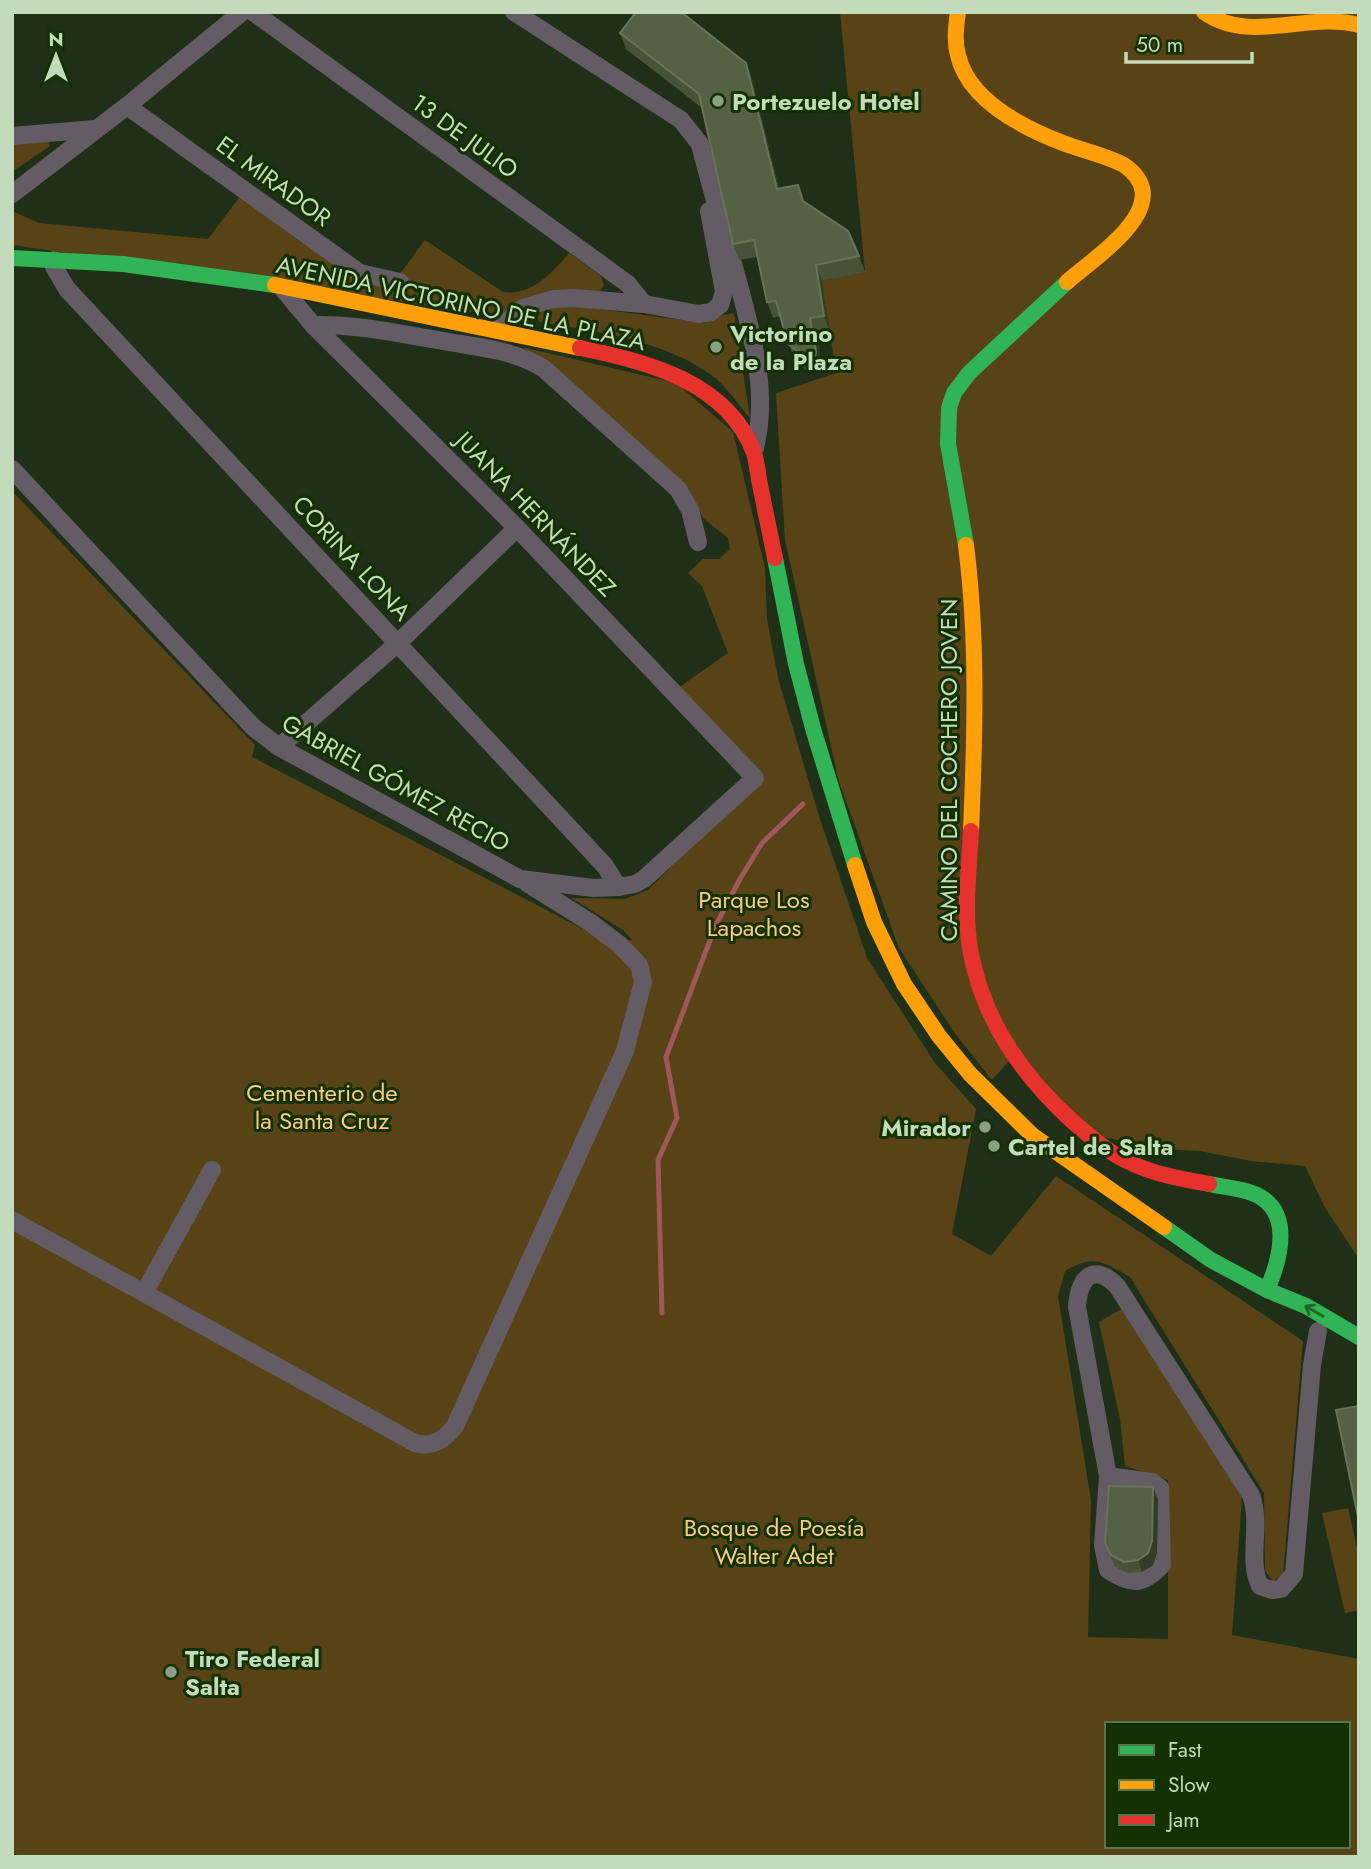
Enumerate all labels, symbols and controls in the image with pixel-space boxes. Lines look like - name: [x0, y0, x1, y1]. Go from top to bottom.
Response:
- north arrow: [21, 21, 91, 91]
- scale bar: [1126, 21, 1252, 65]
- text: N: [48, 26, 64, 53]
- text: 50 m: [1136, 30, 1183, 60]
- place label: Portezuelo Hotel: [732, 84, 920, 119]
- street label: 13 DE JULIO: [404, 85, 526, 187]
- marker: Portezuelo Hotel: [710, 93, 726, 109]
- street label: EL MIRADOR: [209, 127, 339, 235]
- street label: AVENIDA VICTORINO DE LA PLAZA: [273, 247, 649, 359]
- place label: Victorino de la Plaza: [729, 316, 852, 379]
- marker: Victorino de la Plaza: [708, 339, 724, 355]
- street label: JUANA HERNÁNDEZ: [446, 421, 624, 604]
- street label: CORINA LONA: [285, 488, 419, 629]
- street label: CAMINO DEL COCHERO JOVEN: [931, 599, 966, 941]
- street label: GABRIEL GÓMEZ RECIO: [276, 706, 516, 860]
- park label: Parque Los Lapachos: [698, 882, 810, 945]
- park label: Cementerio de la Santa Cruz: [246, 1075, 398, 1138]
- place label: Mirador: [881, 1110, 971, 1145]
- marker: Mirador: [977, 1119, 993, 1135]
- place label: Cartel de Salta: [1008, 1129, 1173, 1164]
- marker: Cartel de Salta: [986, 1138, 1002, 1154]
- one-way arrow: [1305, 1304, 1325, 1318]
- park label: Bosque de Poesía Walter Adet: [684, 1510, 864, 1573]
- place label: Tiro Federal Salta: [185, 1641, 320, 1704]
- marker: Tiro Federal Salta: [163, 1664, 179, 1680]
- legend: [1105, 1722, 1350, 1848]
- text: Fast: [1168, 1735, 1201, 1765]
- text: Slow: [1168, 1770, 1210, 1800]
- text: Jam: [1165, 1805, 1200, 1835]

